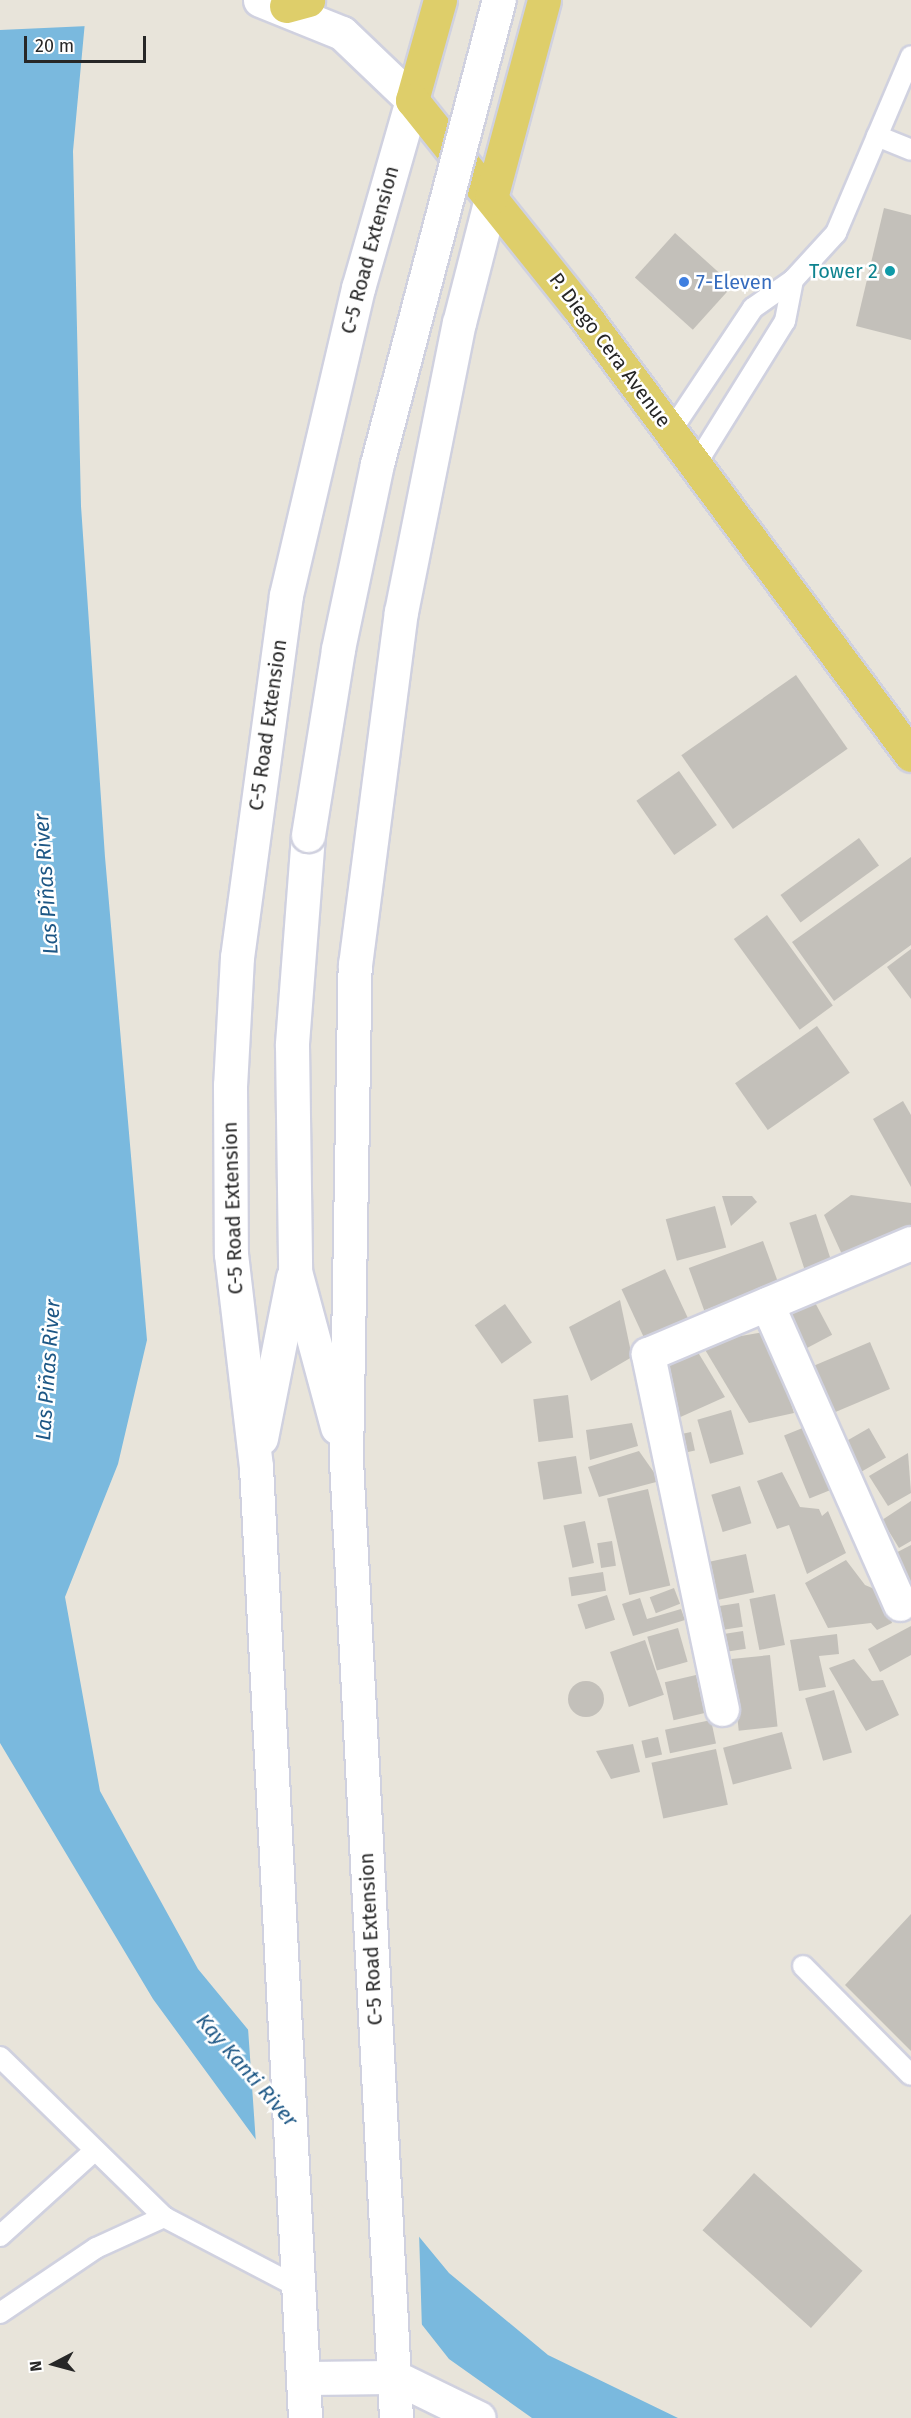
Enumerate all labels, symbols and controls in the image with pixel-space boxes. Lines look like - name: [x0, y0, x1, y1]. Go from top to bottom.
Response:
- scale bar: [27, 24, 148, 62]
- text: 20 m: [35, 35, 74, 57]
- street label: C-5 Road Extension: [336, 163, 404, 337]
- place label: Tower 2: [809, 259, 878, 283]
- marker: Tower 2: [883, 264, 897, 278]
- street label: P. Diego Cera Avenue: [544, 268, 676, 432]
- place label: 7-Eleven: [696, 270, 772, 294]
- marker: 7-Eleven: [677, 275, 691, 289]
- street label: C-5 Road Extension: [244, 638, 292, 812]
- water label: Las Piñas River: [28, 813, 64, 955]
- street label: C-5 Road Extension: [218, 1121, 248, 1295]
- water label: Las Piñas River: [30, 1299, 66, 1441]
- street label: C-5 Road Extension: [354, 1852, 388, 2026]
- water label: Kay Kanti River: [191, 2008, 303, 2132]
- north arrow: [24, 2334, 84, 2394]
- text: N: [26, 2360, 46, 2372]

